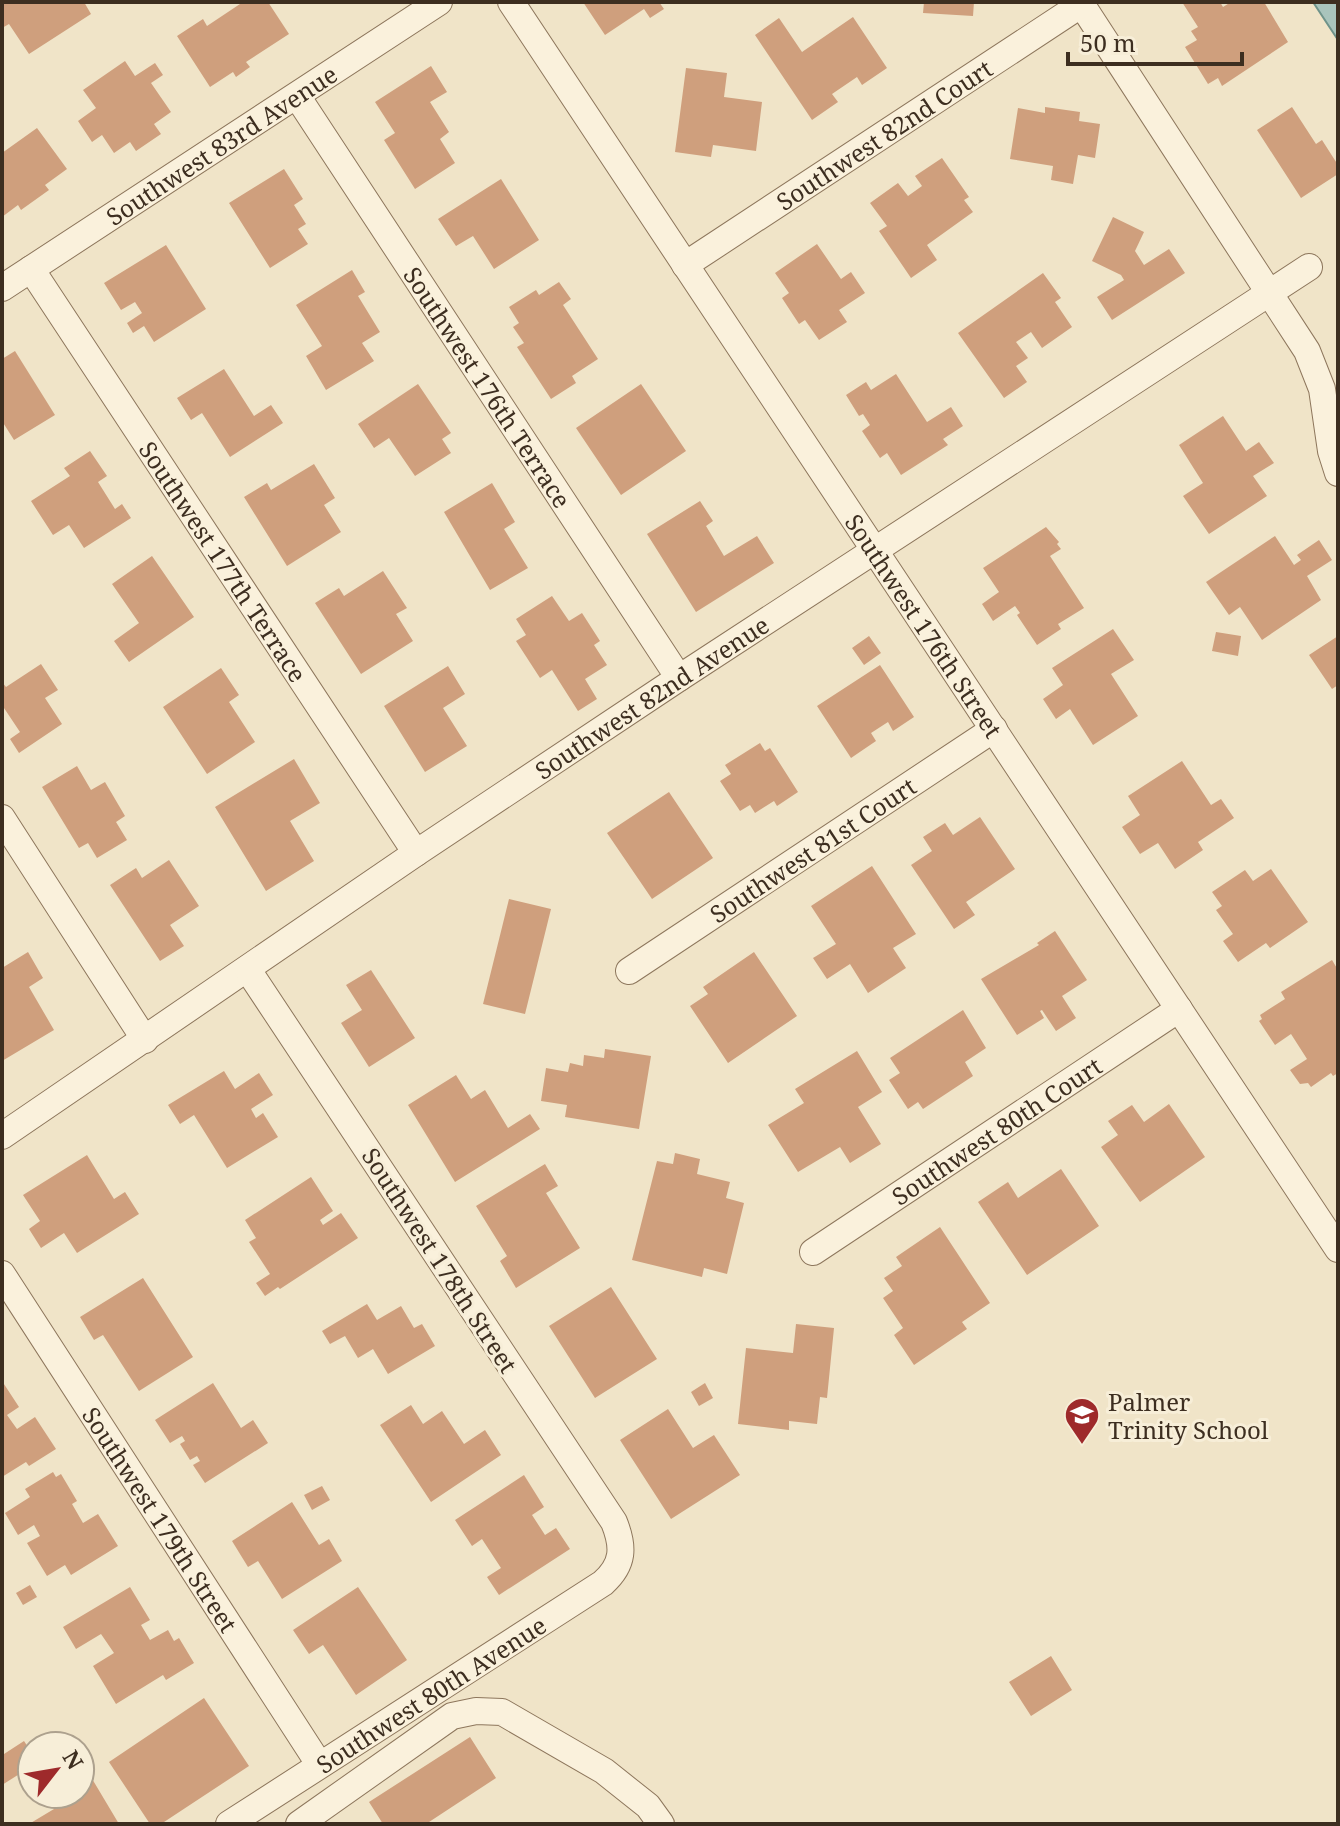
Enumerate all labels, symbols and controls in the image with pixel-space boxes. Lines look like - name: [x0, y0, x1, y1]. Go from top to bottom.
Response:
- scale bar: [1068, 16, 1242, 66]
- text: 50 m: [1080, 26, 1136, 59]
- street label: Southwest 82nd Court: [770, 51, 998, 217]
- street label: Southwest 83rd Avenue: [99, 57, 343, 232]
- street label: Southwest 176th Terrace: [397, 260, 579, 514]
- street label: Southwest 177th Terrace: [132, 434, 315, 688]
- street label: Southwest 176th Street: [838, 507, 1011, 744]
- street label: Southwest 82nd Avenue: [528, 608, 775, 786]
- street label: Southwest 81st Court: [703, 769, 922, 930]
- street label: Southwest 80th Court: [885, 1049, 1108, 1212]
- street label: Southwest 178th Street: [355, 1141, 525, 1379]
- place label: Palmer Trinity School: [1108, 1385, 1269, 1446]
- school or university icon: Palmer Trinity School: [1063, 1396, 1101, 1446]
- street label: Southwest 179th Street: [76, 1400, 246, 1638]
- street label: Southwest 80th Avenue: [309, 1608, 552, 1780]
- north arrow: [16, 1730, 96, 1810]
- text: N: [57, 1744, 91, 1774]

